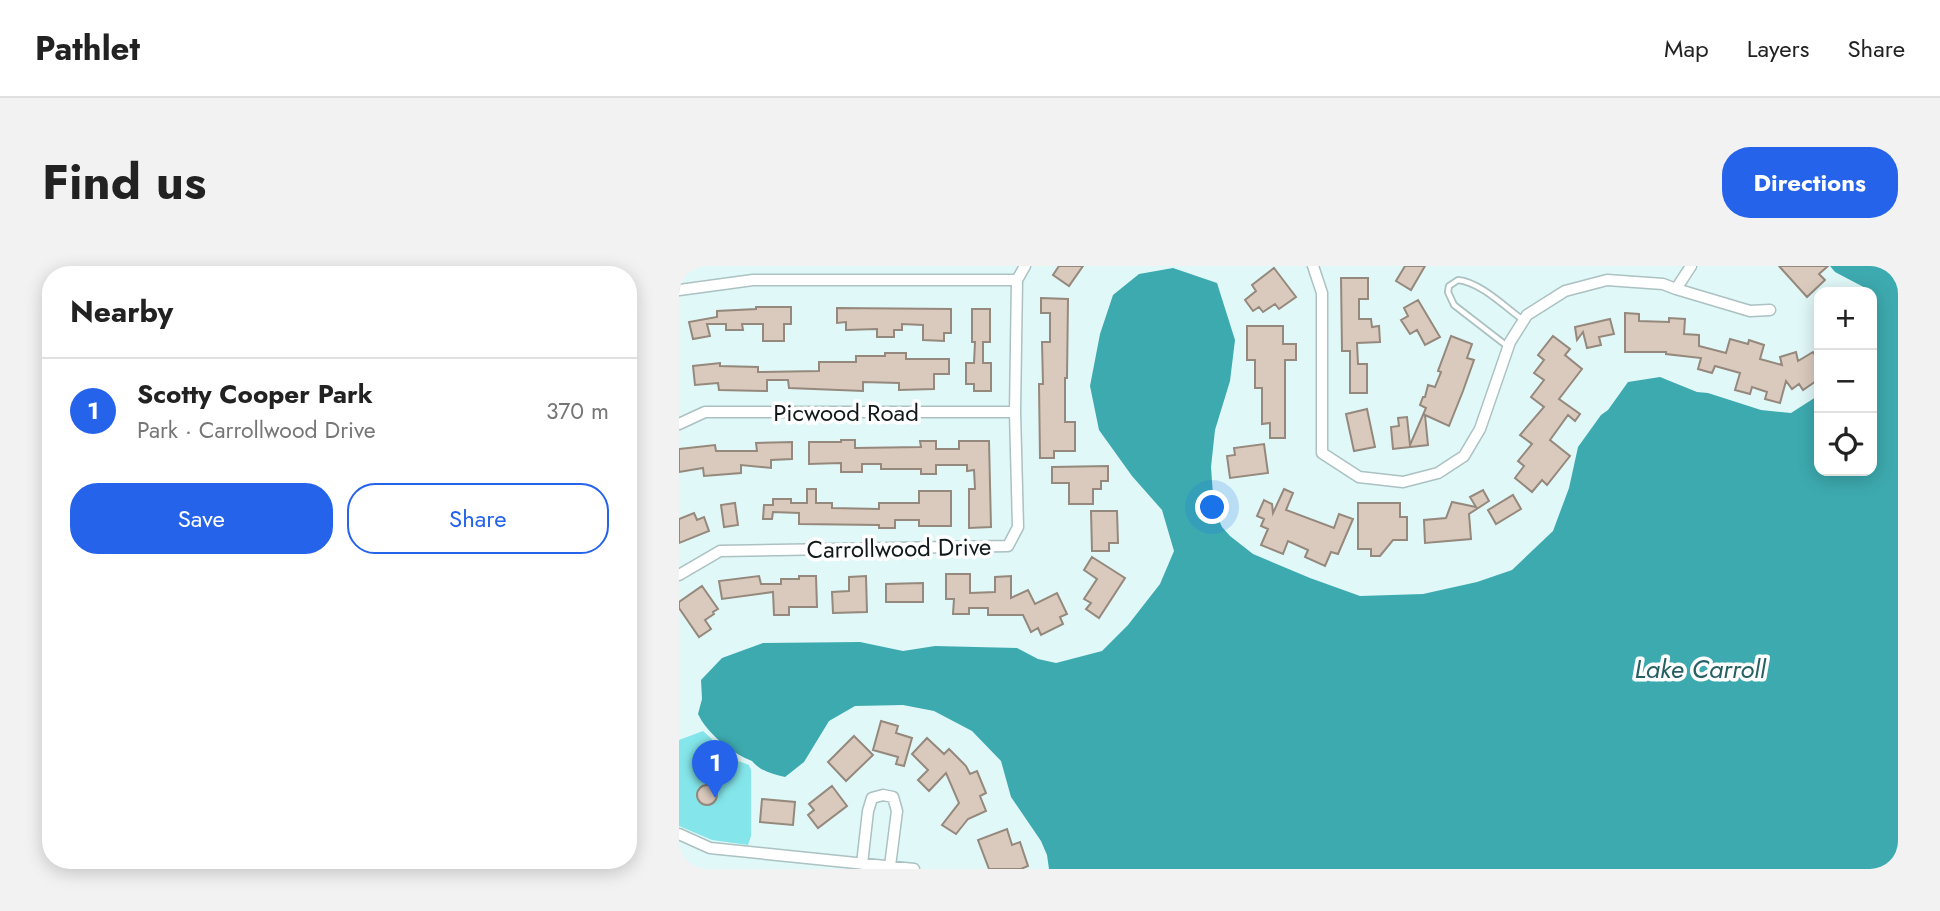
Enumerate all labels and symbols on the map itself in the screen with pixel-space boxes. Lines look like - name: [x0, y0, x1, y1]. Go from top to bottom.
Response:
- street label: Picwood Road: [773, 395, 919, 430]
- your location: [1195, 490, 1229, 524]
- street label: Carrollwood Drive: [806, 529, 992, 567]
- water label: Lake Carroll: [1634, 650, 1767, 688]
- pin: 1: [692, 740, 738, 798]

